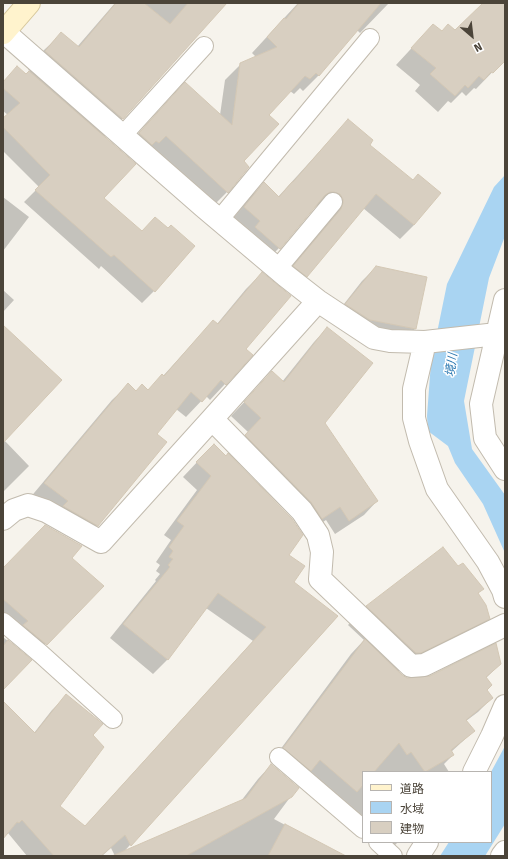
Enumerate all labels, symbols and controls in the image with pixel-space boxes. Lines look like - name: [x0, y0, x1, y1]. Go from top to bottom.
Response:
- north arrow: [452, 16, 492, 56]
- text: N: [472, 40, 484, 54]
- water label: 境川: [443, 352, 461, 378]
- legend: [362, 771, 492, 843]
- text: 道路: [400, 782, 424, 796]
- text: 水域: [400, 802, 424, 816]
- text: 建物: [400, 822, 424, 836]

